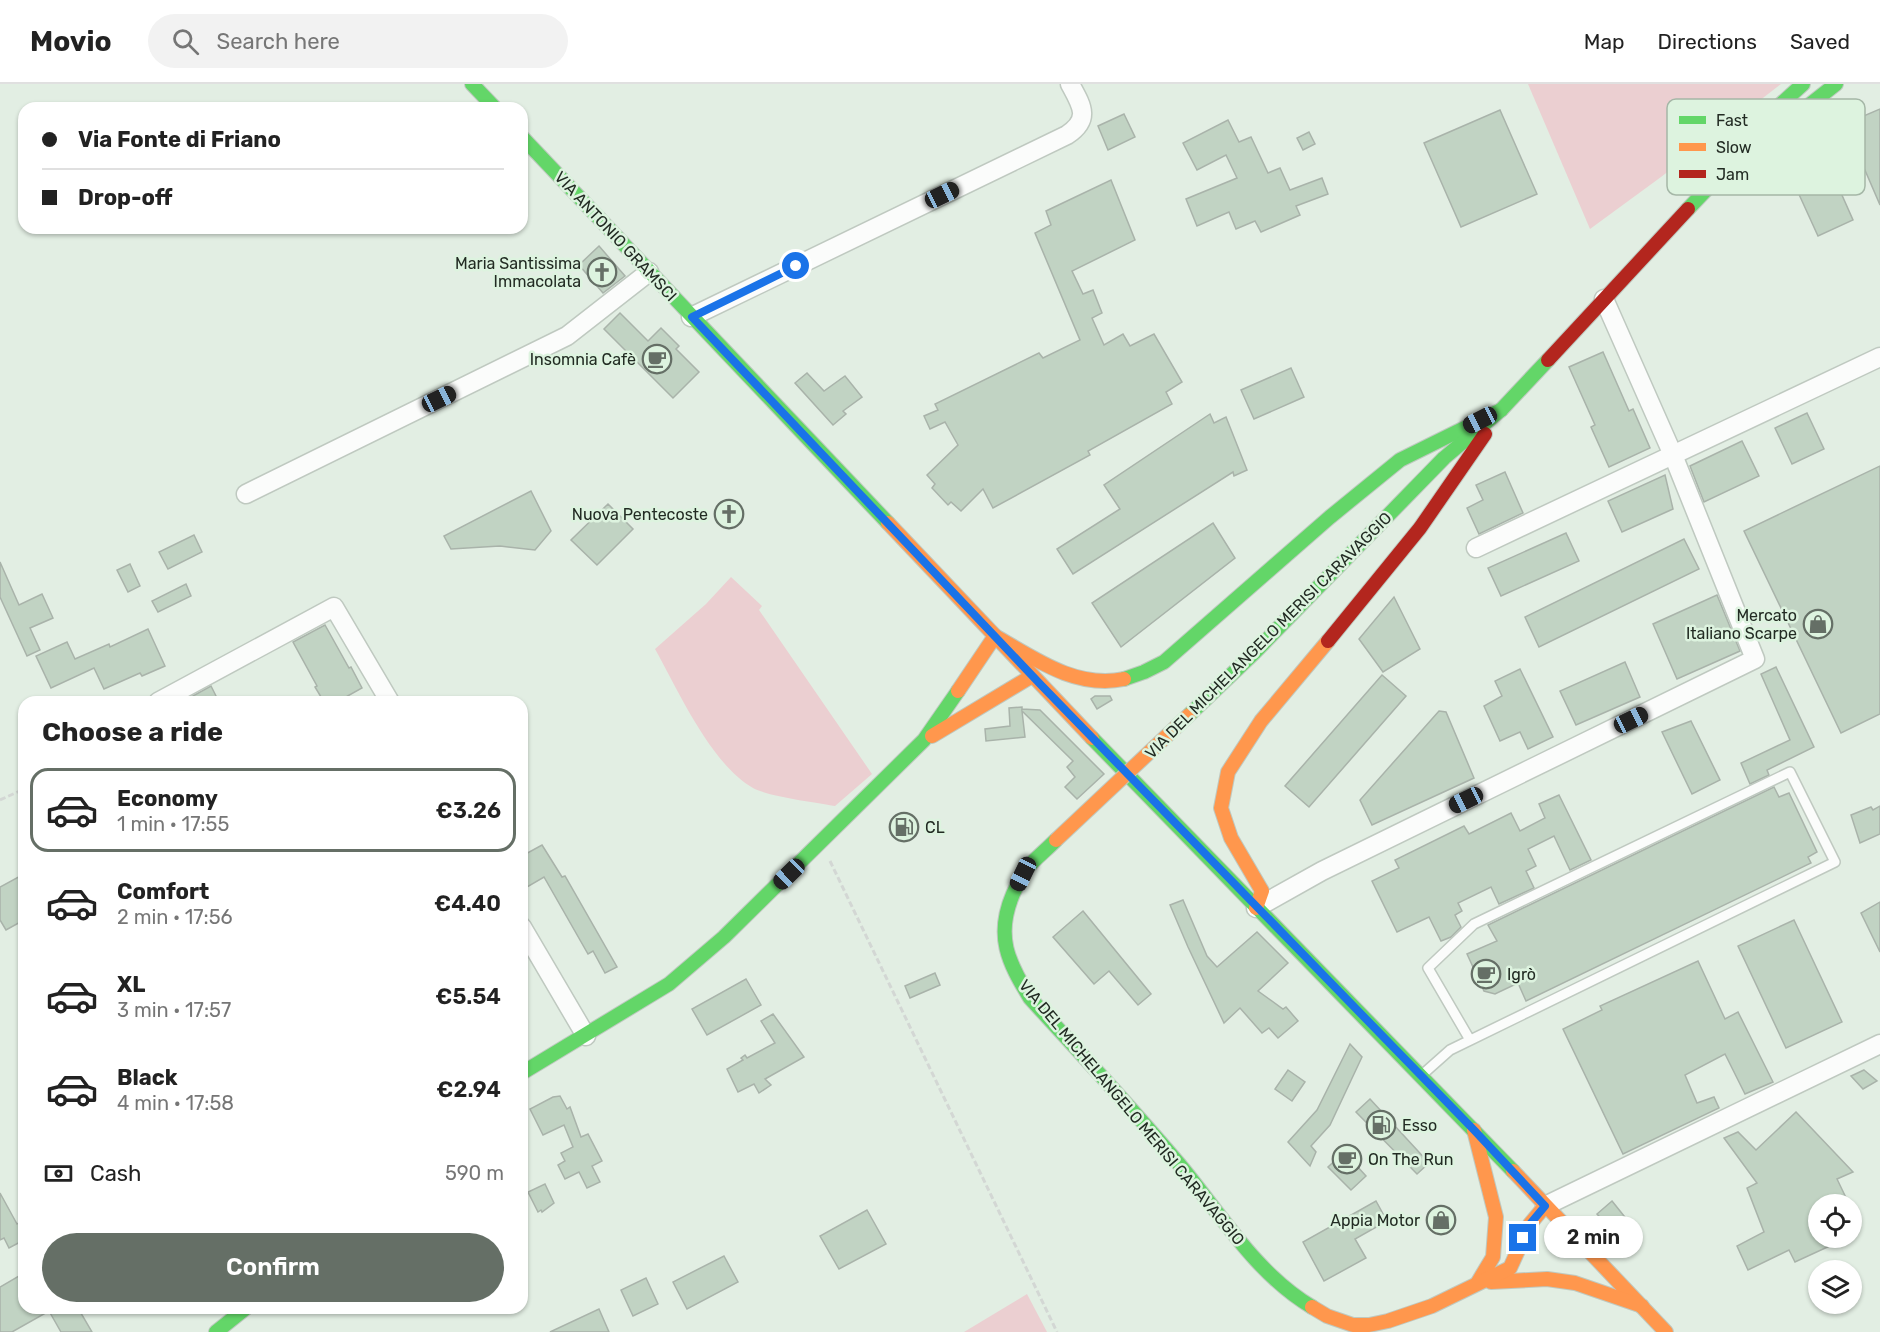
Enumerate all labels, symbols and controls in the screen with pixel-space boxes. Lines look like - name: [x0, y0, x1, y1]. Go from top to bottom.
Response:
- search box: [148, 14, 568, 68]
- text: Movio: [30, 25, 112, 58]
- icon: search: [169, 25, 202, 58]
- text: Search here: [217, 28, 340, 55]
- text: Map: [1584, 29, 1625, 54]
- text: Directions: [1658, 29, 1757, 54]
- text: Saved: [1790, 29, 1850, 54]
- legend: [1667, 99, 1865, 195]
- text: Fast: [1716, 111, 1748, 130]
- text: Via Fonte di Friano: [78, 126, 281, 153]
- text: Slow: [1716, 138, 1752, 157]
- text: Jam: [1716, 165, 1749, 184]
- street label: VIA ANTONIO GRAMSCI: [551, 168, 681, 305]
- car: [922, 179, 962, 211]
- text: Drop-off: [78, 184, 173, 211]
- route start: [782, 252, 809, 279]
- place label: Maria Santissima Immacolata: [455, 254, 581, 291]
- church icon: Maria Santissima Immacolata: [586, 256, 618, 288]
- cafe icon: Insomnia Cafè: [641, 343, 673, 375]
- place label: Insomnia Cafè: [530, 350, 636, 369]
- car: [419, 383, 459, 415]
- car: [1460, 404, 1500, 436]
- church icon: Nuova Pentecoste: [713, 498, 745, 530]
- place label: Nuova Pentecoste: [572, 505, 708, 524]
- street label: VIA DEL MICHELANGELO MERISI CARAVAGGIO: [1141, 508, 1395, 762]
- place label: Mercato Italiano Scarpe: [1686, 606, 1797, 643]
- shop icon: Mercato Italiano Scarpe: [1802, 608, 1834, 640]
- car: [1611, 704, 1651, 736]
- text: Choose a ride: [42, 716, 223, 748]
- icon: car: [45, 783, 99, 837]
- car: [1446, 784, 1486, 816]
- text: Economy: [117, 785, 218, 812]
- text: €3.26: [436, 797, 501, 824]
- fuel station icon: CL: [888, 811, 920, 843]
- text: 1 min · 17:55: [117, 812, 229, 836]
- place label: CL: [925, 818, 945, 837]
- car: [1007, 854, 1039, 894]
- car: [770, 855, 808, 893]
- icon: car: [45, 876, 99, 930]
- text: Comfort: [117, 878, 209, 905]
- text: €4.40: [434, 890, 501, 917]
- text: 2 min · 17:56: [117, 905, 233, 929]
- cafe icon: Igrò: [1470, 958, 1502, 990]
- place label: Igrò: [1507, 965, 1536, 984]
- icon: car: [45, 969, 99, 1023]
- text: XL: [117, 971, 145, 998]
- street label: VIA DEL MICHELANGELO MERISI CARAVAGGIO: [1015, 976, 1248, 1249]
- text: €5.54: [436, 983, 501, 1010]
- text: 3 min · 17:57: [117, 998, 231, 1022]
- icon: car: [45, 1062, 99, 1116]
- text: Black: [117, 1064, 178, 1091]
- text: €2.94: [437, 1076, 501, 1103]
- text: 4 min · 17:58: [117, 1091, 234, 1115]
- fuel station icon: Esso: [1365, 1109, 1397, 1141]
- place label: Esso: [1402, 1116, 1437, 1135]
- cafe icon: On The Run: [1331, 1143, 1363, 1175]
- place label: On The Run: [1368, 1150, 1453, 1169]
- icon: cash: [42, 1157, 75, 1190]
- text: Cash: [90, 1160, 141, 1187]
- text: 590 m: [445, 1161, 504, 1185]
- map controls: [1808, 1194, 1862, 1314]
- button: locate: [1808, 1194, 1862, 1248]
- shop icon: Appia Motor: [1425, 1204, 1457, 1236]
- place label: Appia Motor: [1330, 1211, 1420, 1230]
- callout: 2 min: [1544, 1217, 1643, 1259]
- route end: [1509, 1224, 1536, 1251]
- text: 2 min: [1567, 1225, 1620, 1249]
- button: Confirm: [42, 1233, 504, 1302]
- button: layers: [1808, 1260, 1862, 1314]

